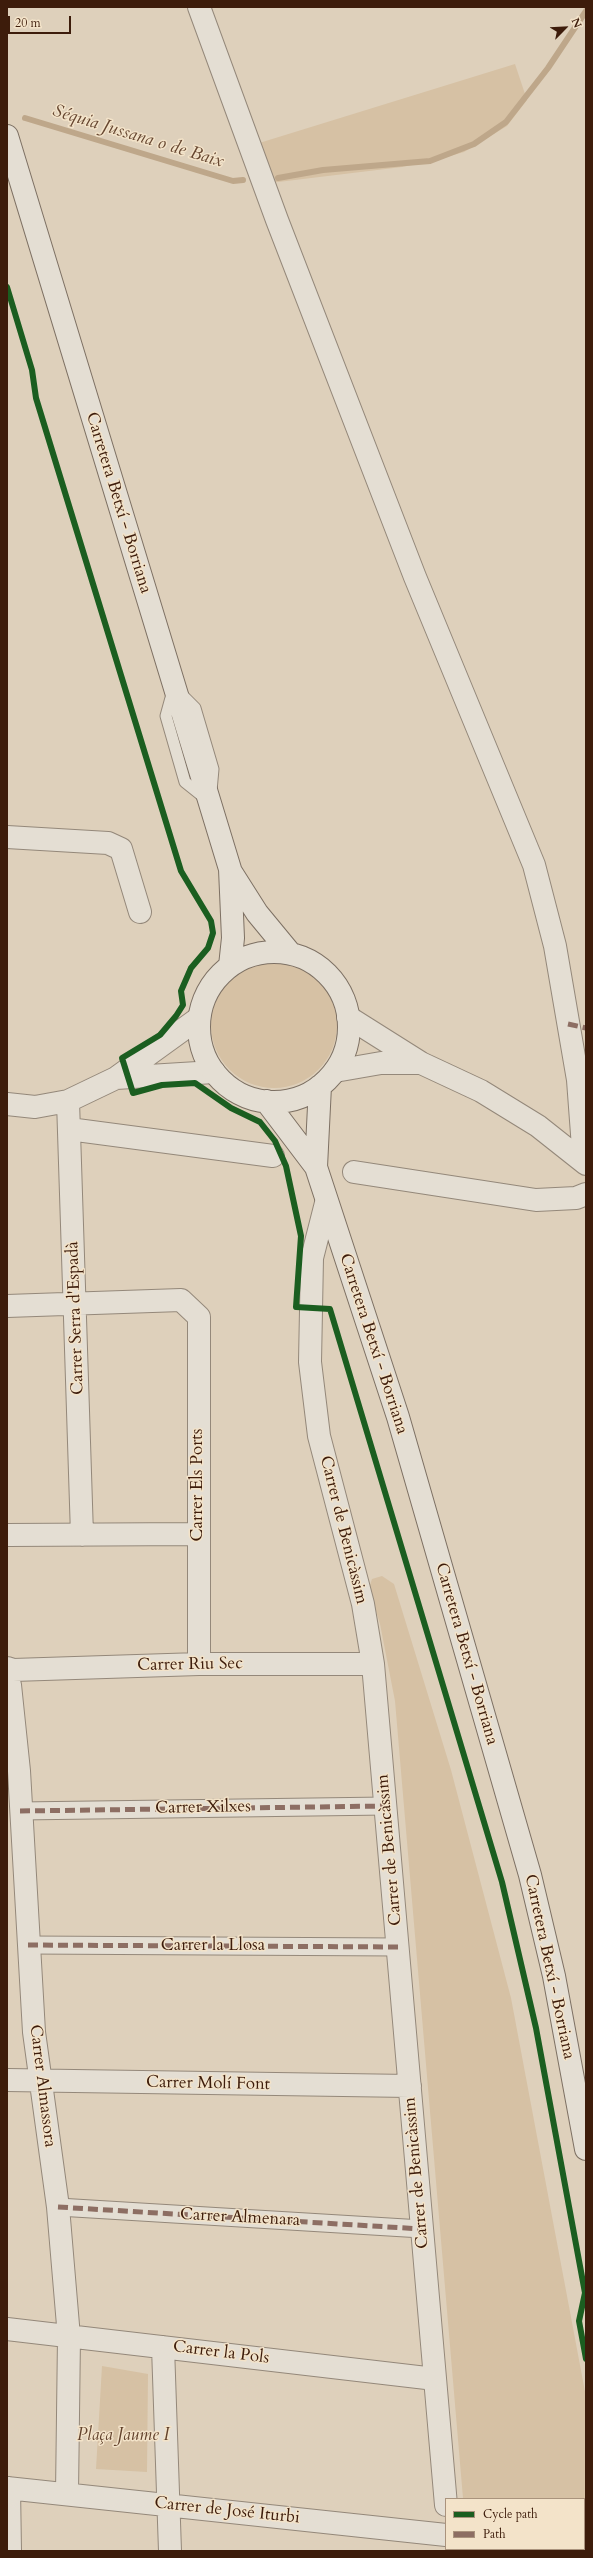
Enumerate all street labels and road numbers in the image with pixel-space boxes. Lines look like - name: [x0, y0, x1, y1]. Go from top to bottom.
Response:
- street label: Carretera Betxí - Borriana: [81, 410, 155, 596]
- street label: Carrer Serra d'Espadà: [63, 1241, 89, 1395]
- street label: Carretera Betxí - Borriana: [334, 1251, 412, 1437]
- street label: Carrer Els Ports: [188, 1429, 208, 1541]
- street label: Carrer de Benicàssim: [315, 1454, 371, 1606]
- street label: Carretera Betxí - Borriana: [430, 1561, 502, 1747]
- street label: Carrer Riu Sec: [137, 1654, 243, 1676]
- street label: Carrer de Benicàssim: [373, 1773, 407, 1927]
- street label: Carrer Xilxes: [155, 1797, 251, 1819]
- street label: Carretera Betxí - Borriana: [519, 1873, 579, 2061]
- street label: Carrer la Llosa: [161, 1936, 265, 1956]
- street label: Carrer Almassora: [24, 2023, 60, 2149]
- street label: Carrer Molí Font: [146, 2073, 270, 2095]
- street label: Carrer de Benicàssim: [400, 2096, 434, 2250]
- street label: Carrer Almenara: [179, 2205, 301, 2231]
- street label: Carrer la Pols: [172, 2337, 270, 2369]
- street label: Carrer de José Iturbi: [153, 2493, 301, 2529]

